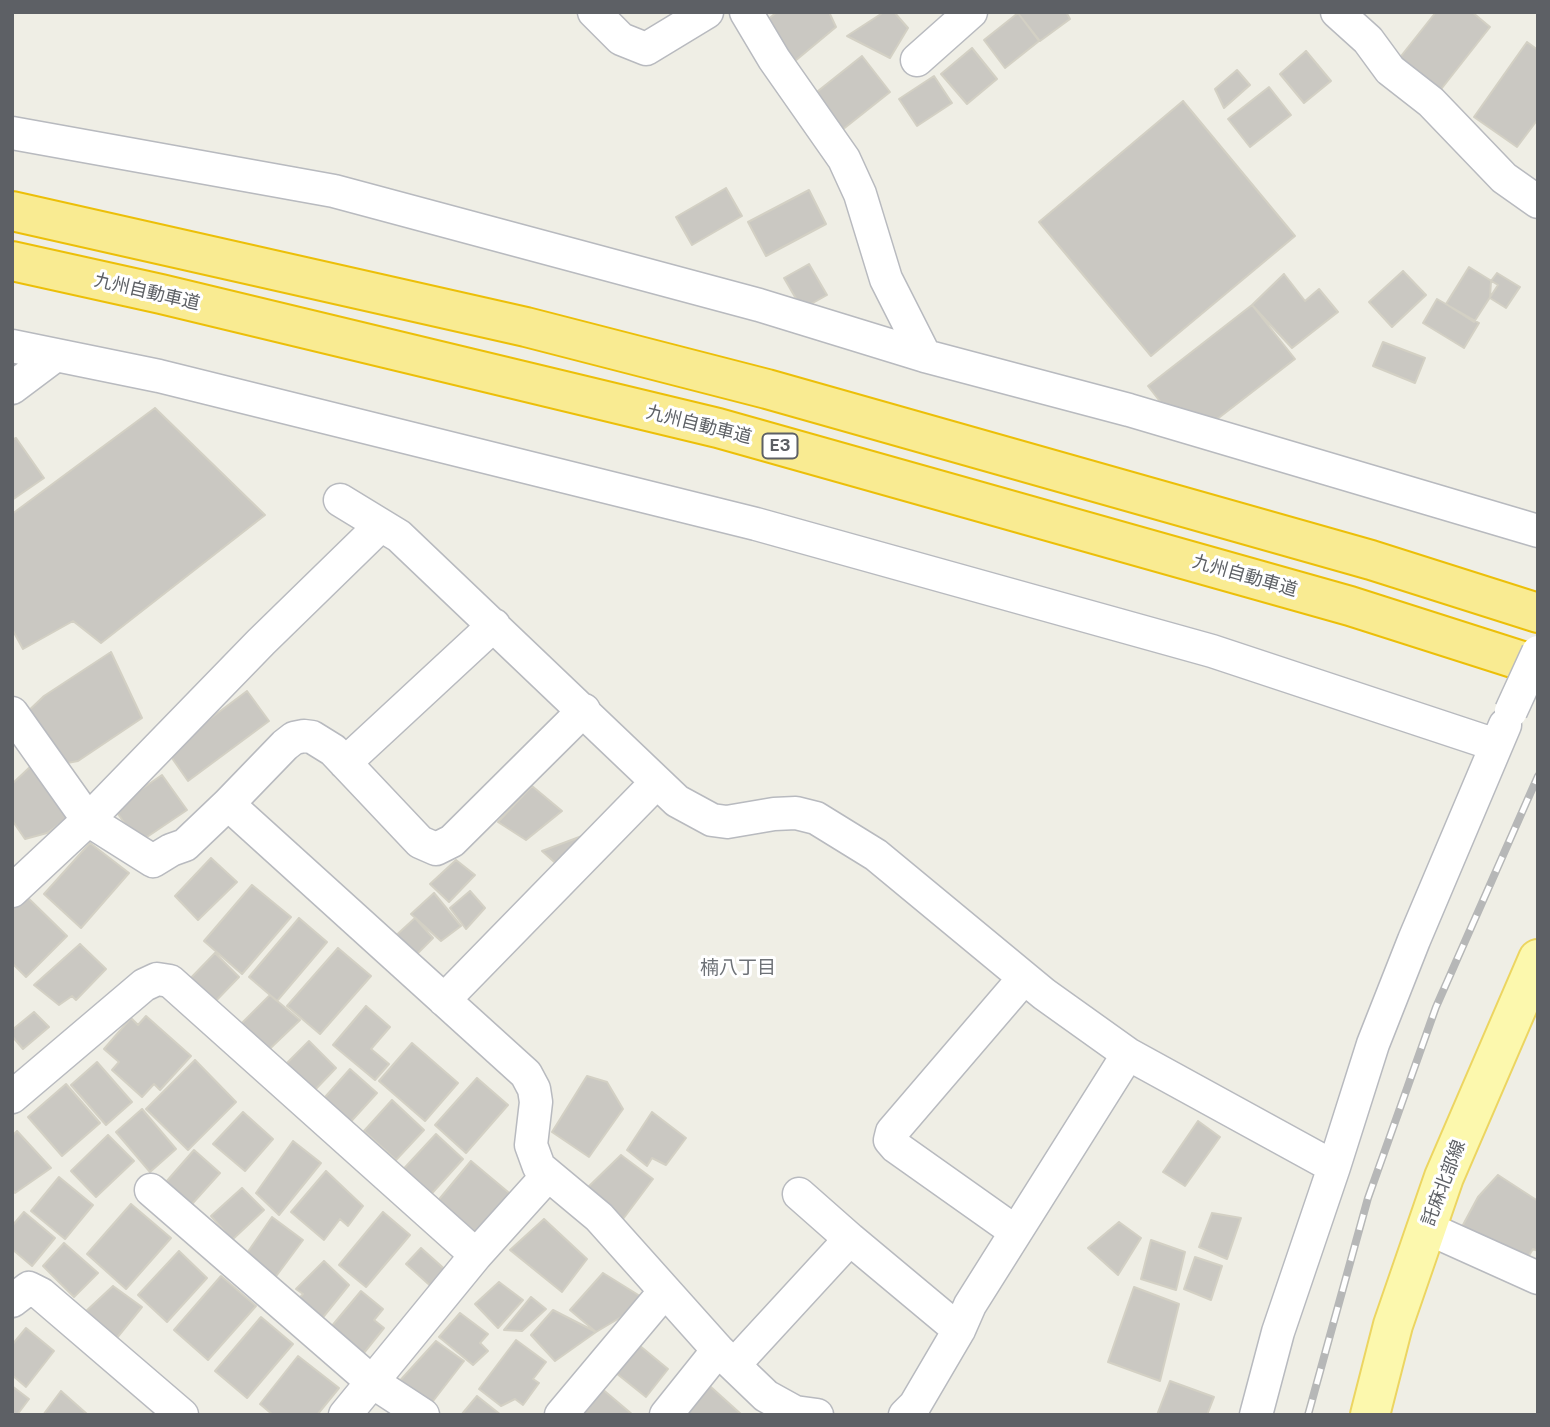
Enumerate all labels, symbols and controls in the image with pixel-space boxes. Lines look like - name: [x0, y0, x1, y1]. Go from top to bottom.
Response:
- street label: 九州自動車道: [92, 269, 202, 315]
- street label: 九州自動車道: [644, 401, 754, 449]
- road number: E3: [762, 434, 798, 458]
- street label: 九州自動車道: [1190, 551, 1300, 601]
- district label: 楠八丁目: [700, 957, 776, 979]
- street label: 託麻北部線: [1418, 1137, 1470, 1229]

